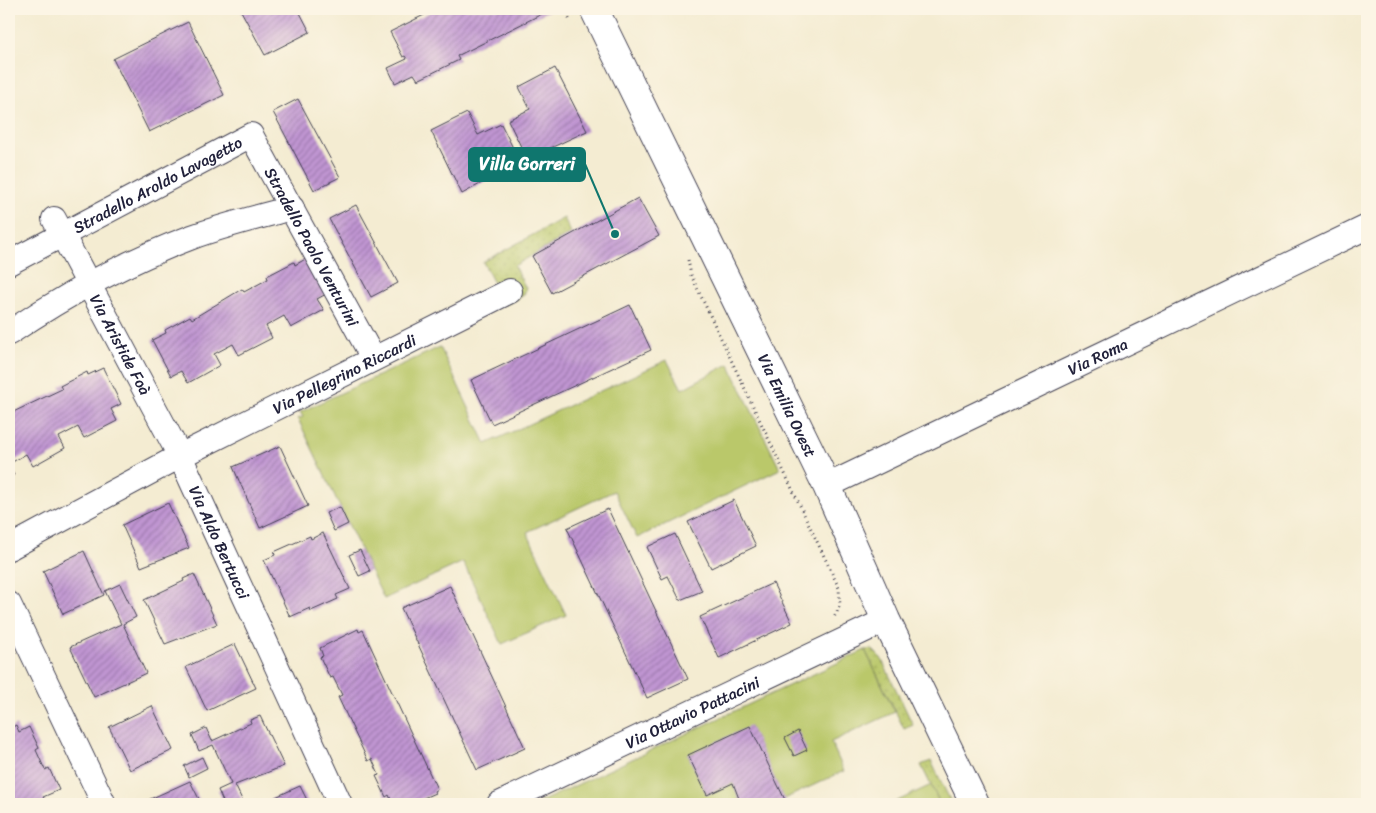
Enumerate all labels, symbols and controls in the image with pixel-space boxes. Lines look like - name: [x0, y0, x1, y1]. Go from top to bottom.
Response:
- street label: Stradello Aroldo Lavagetto: [67, 128, 248, 241]
- callout: Villa Gorreri: [469, 148, 585, 181]
- text: Villa Gorreri: [479, 148, 576, 180]
- street label: Stradello Paolo Venturini: [257, 162, 368, 332]
- street label: Via Aristide Foà: [82, 288, 160, 400]
- street label: Via Pellegrino Riccardi: [267, 325, 422, 422]
- street label: Via Roma: [1062, 329, 1133, 383]
- street label: Via Emilia Ovest: [750, 348, 825, 462]
- street label: Via Aldo Bertucci: [181, 480, 259, 604]
- street label: Via Ottavio Pattacini: [620, 667, 765, 757]

